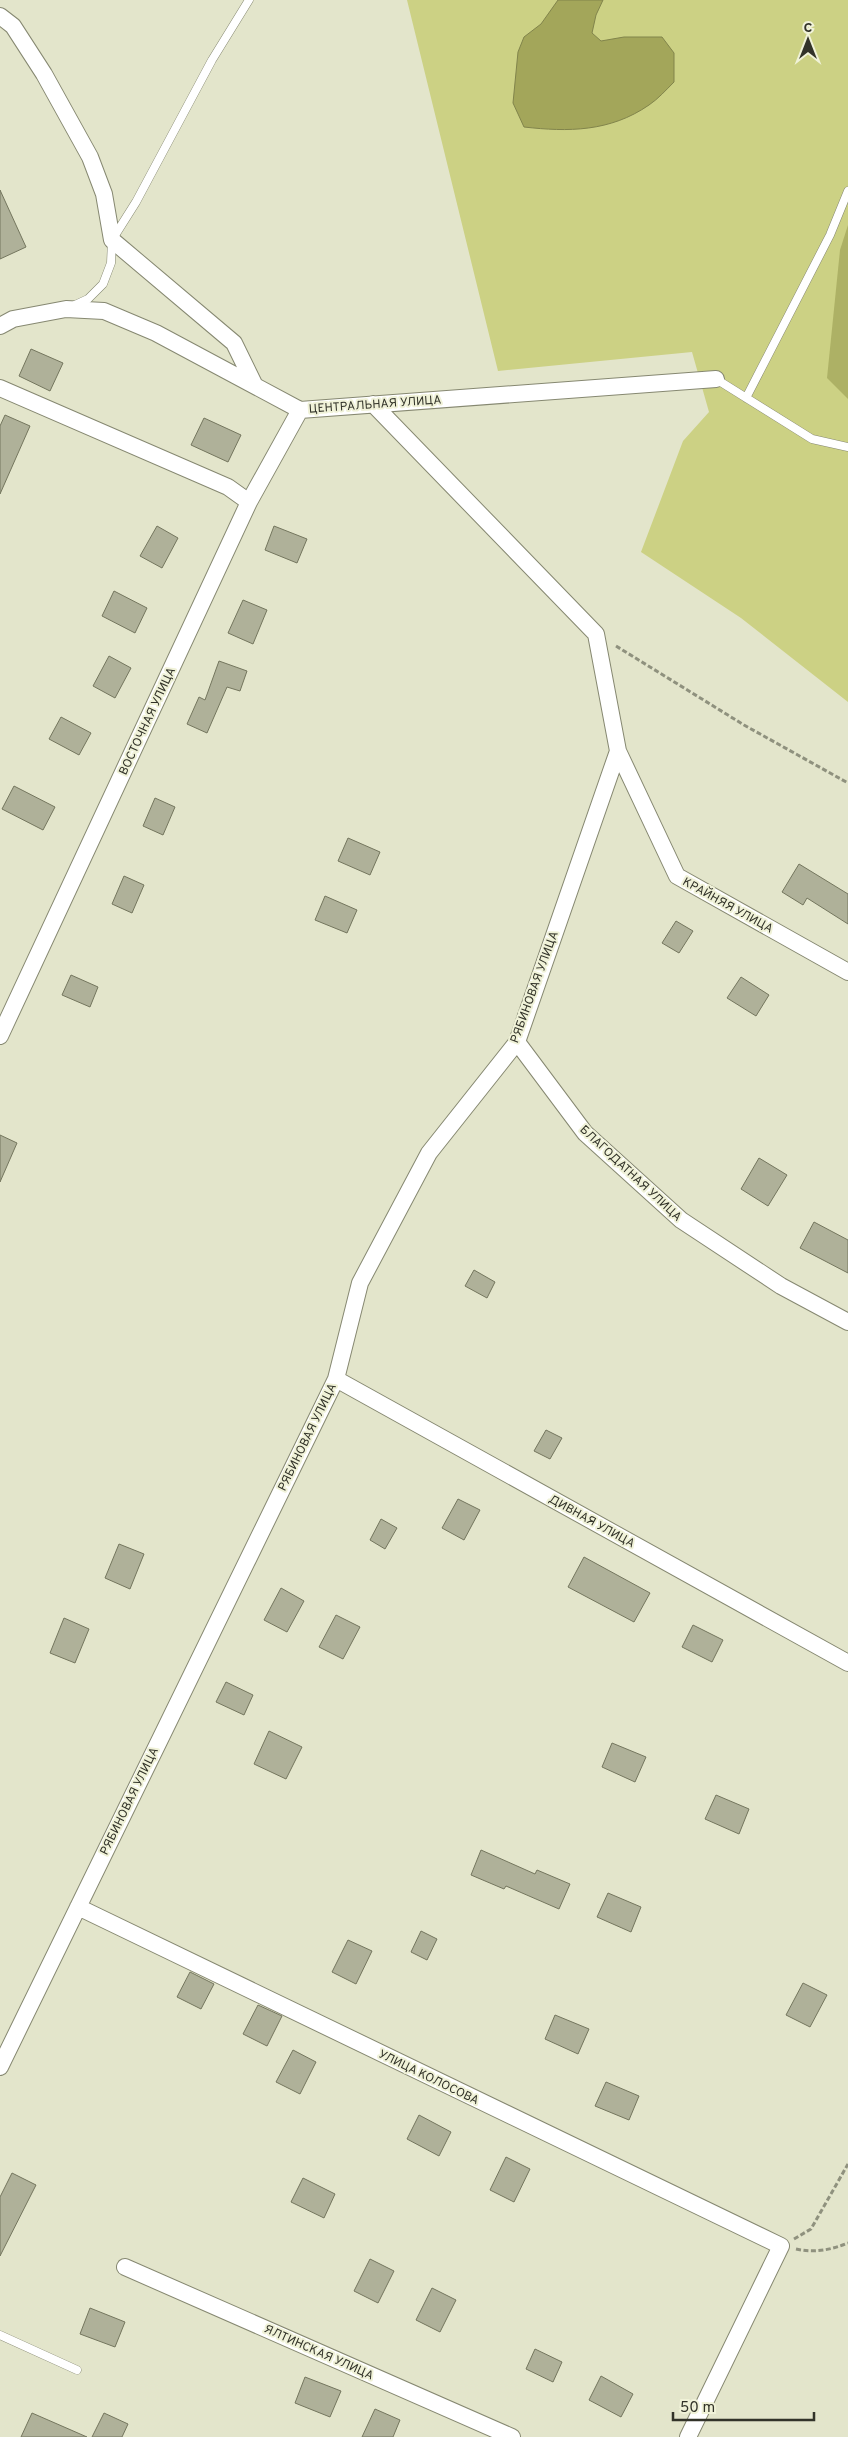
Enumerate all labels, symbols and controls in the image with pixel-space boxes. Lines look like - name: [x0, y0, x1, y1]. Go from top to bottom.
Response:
- north arrow: [783, 15, 833, 65]
- text: С: [804, 20, 813, 37]
- street label: ЦЕНТРАЛЬНАЯ УЛИЦА: [308, 392, 442, 418]
- street label: ВОСТОЧНАЯ УЛИЦА: [116, 665, 180, 778]
- street label: КРАЙНЯЯ УЛИЦА: [679, 874, 776, 937]
- street label: РЯБИНОВАЯ УЛИЦА: [507, 929, 563, 1045]
- street label: БЛАГОДАТНАЯ УЛИЦА: [576, 1122, 685, 1225]
- street label: РЯБИНОВАЯ УЛИЦА: [275, 1381, 341, 1494]
- street label: ДИВНАЯ УЛИЦА: [546, 1492, 637, 1552]
- street label: РЯБИНОВАЯ УЛИЦА: [97, 1745, 163, 1858]
- street label: УЛИЦА КОЛОСОВА: [376, 2047, 481, 2109]
- street label: ЯЛТИНСКАЯ УЛИЦА: [261, 2322, 376, 2384]
- scale bar: [673, 2390, 814, 2422]
- text: 50 m: [680, 2399, 715, 2418]

